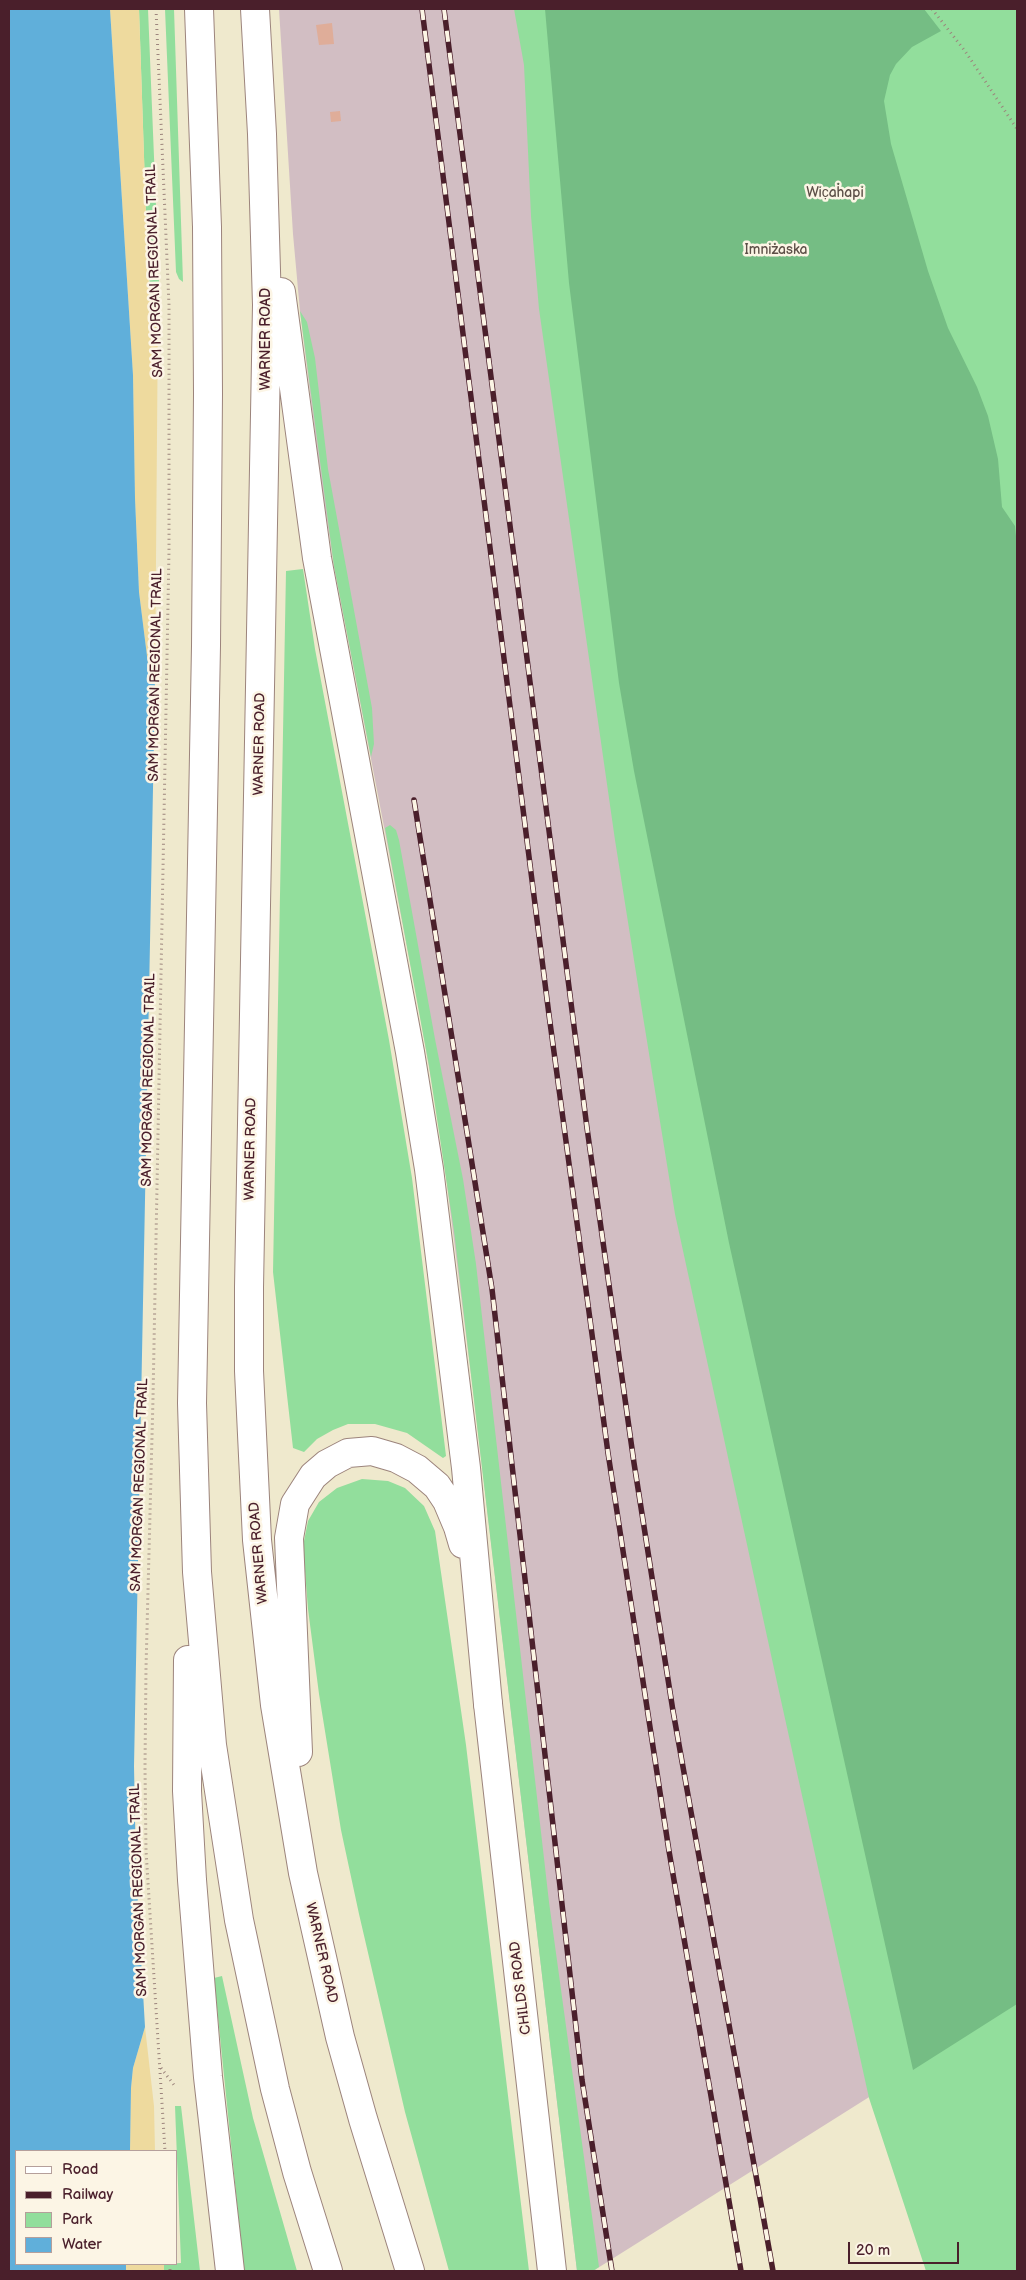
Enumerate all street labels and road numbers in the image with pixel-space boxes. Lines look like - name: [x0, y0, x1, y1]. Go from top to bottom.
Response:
- street label: SAM MORGAN REGIONAL TRAIL: [143, 164, 167, 378]
- street label: WARNER ROAD: [258, 288, 274, 390]
- street label: SAM MORGAN REGIONAL TRAIL: [146, 568, 166, 782]
- street label: WARNER ROAD: [251, 693, 269, 795]
- street label: SAM MORGAN REGIONAL TRAIL: [139, 973, 159, 1187]
- street label: WARNER ROAD: [242, 1098, 260, 1200]
- street label: SAM MORGAN REGIONAL TRAIL: [128, 1378, 152, 1592]
- street label: WARNER ROAD: [246, 1501, 272, 1605]
- street label: SAM MORGAN REGIONAL TRAIL: [127, 1783, 151, 1997]
- street label: WARNER ROAD: [301, 1901, 341, 2005]
- street label: CHILDS ROAD: [507, 1940, 535, 2036]

